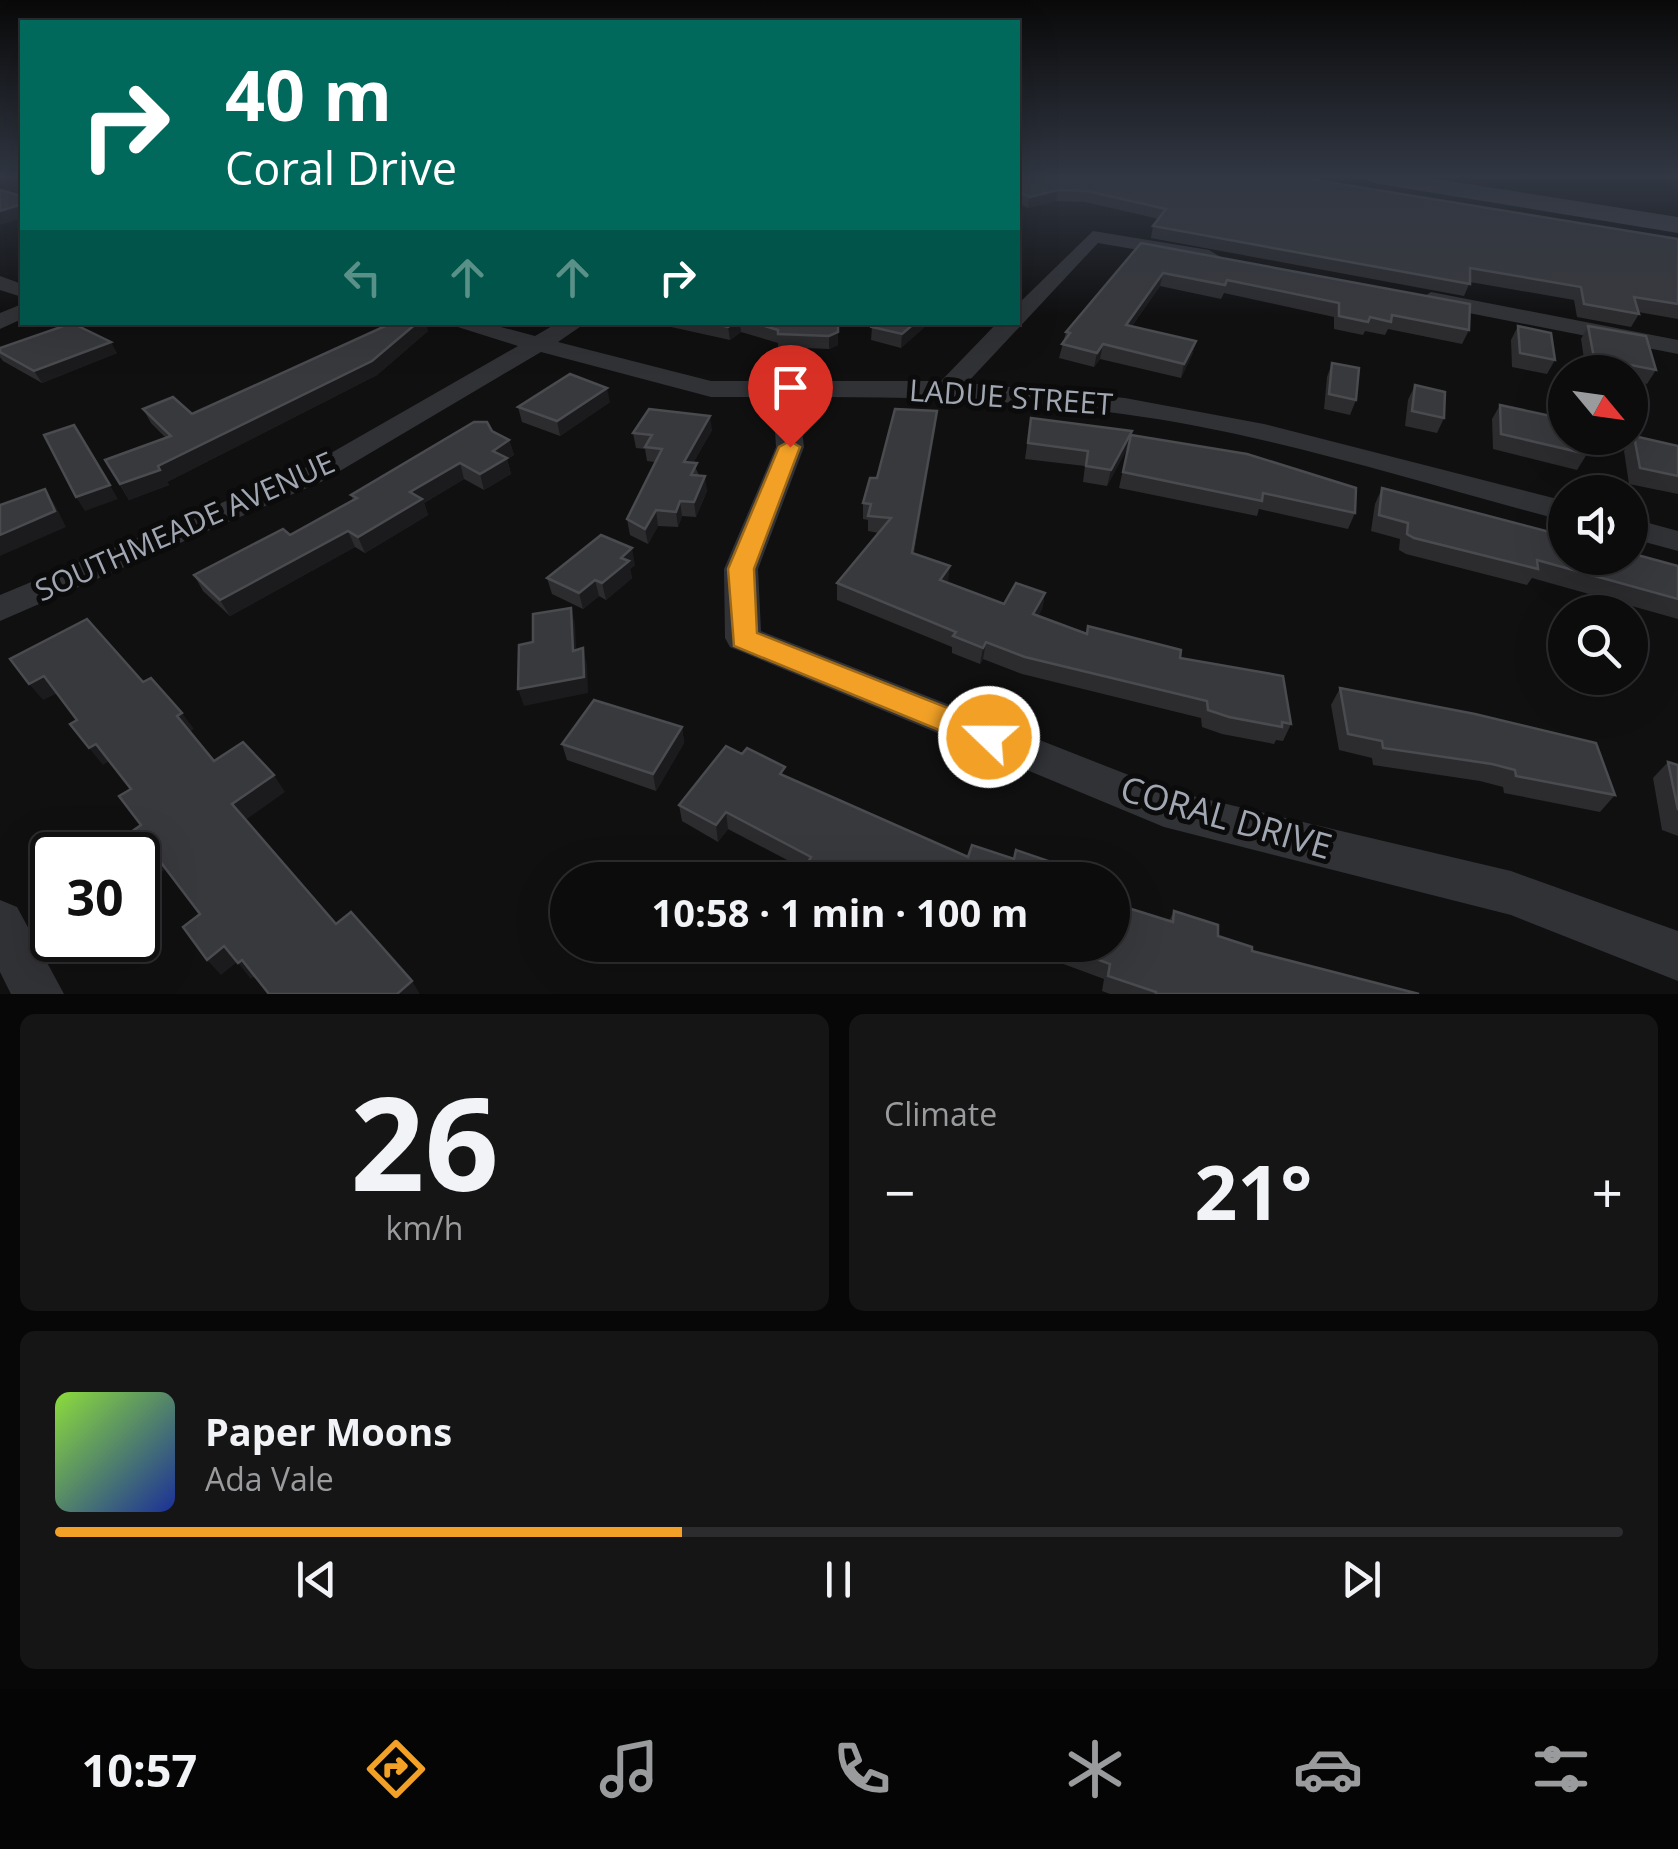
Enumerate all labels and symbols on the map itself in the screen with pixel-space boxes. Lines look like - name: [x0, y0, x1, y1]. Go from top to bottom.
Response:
- pin: [748, 345, 833, 448]
- north arrow: [1548, 355, 1648, 455]
- street label: LADUE STREET: [908, 369, 1115, 424]
- street label: SOUTHMEADE AVENUE: [28, 441, 341, 610]
- position arrow: [937, 685, 1041, 789]
- street label: CORAL DRIVE: [1115, 764, 1337, 869]
- speed limit sign: 30: [30, 832, 160, 962]

